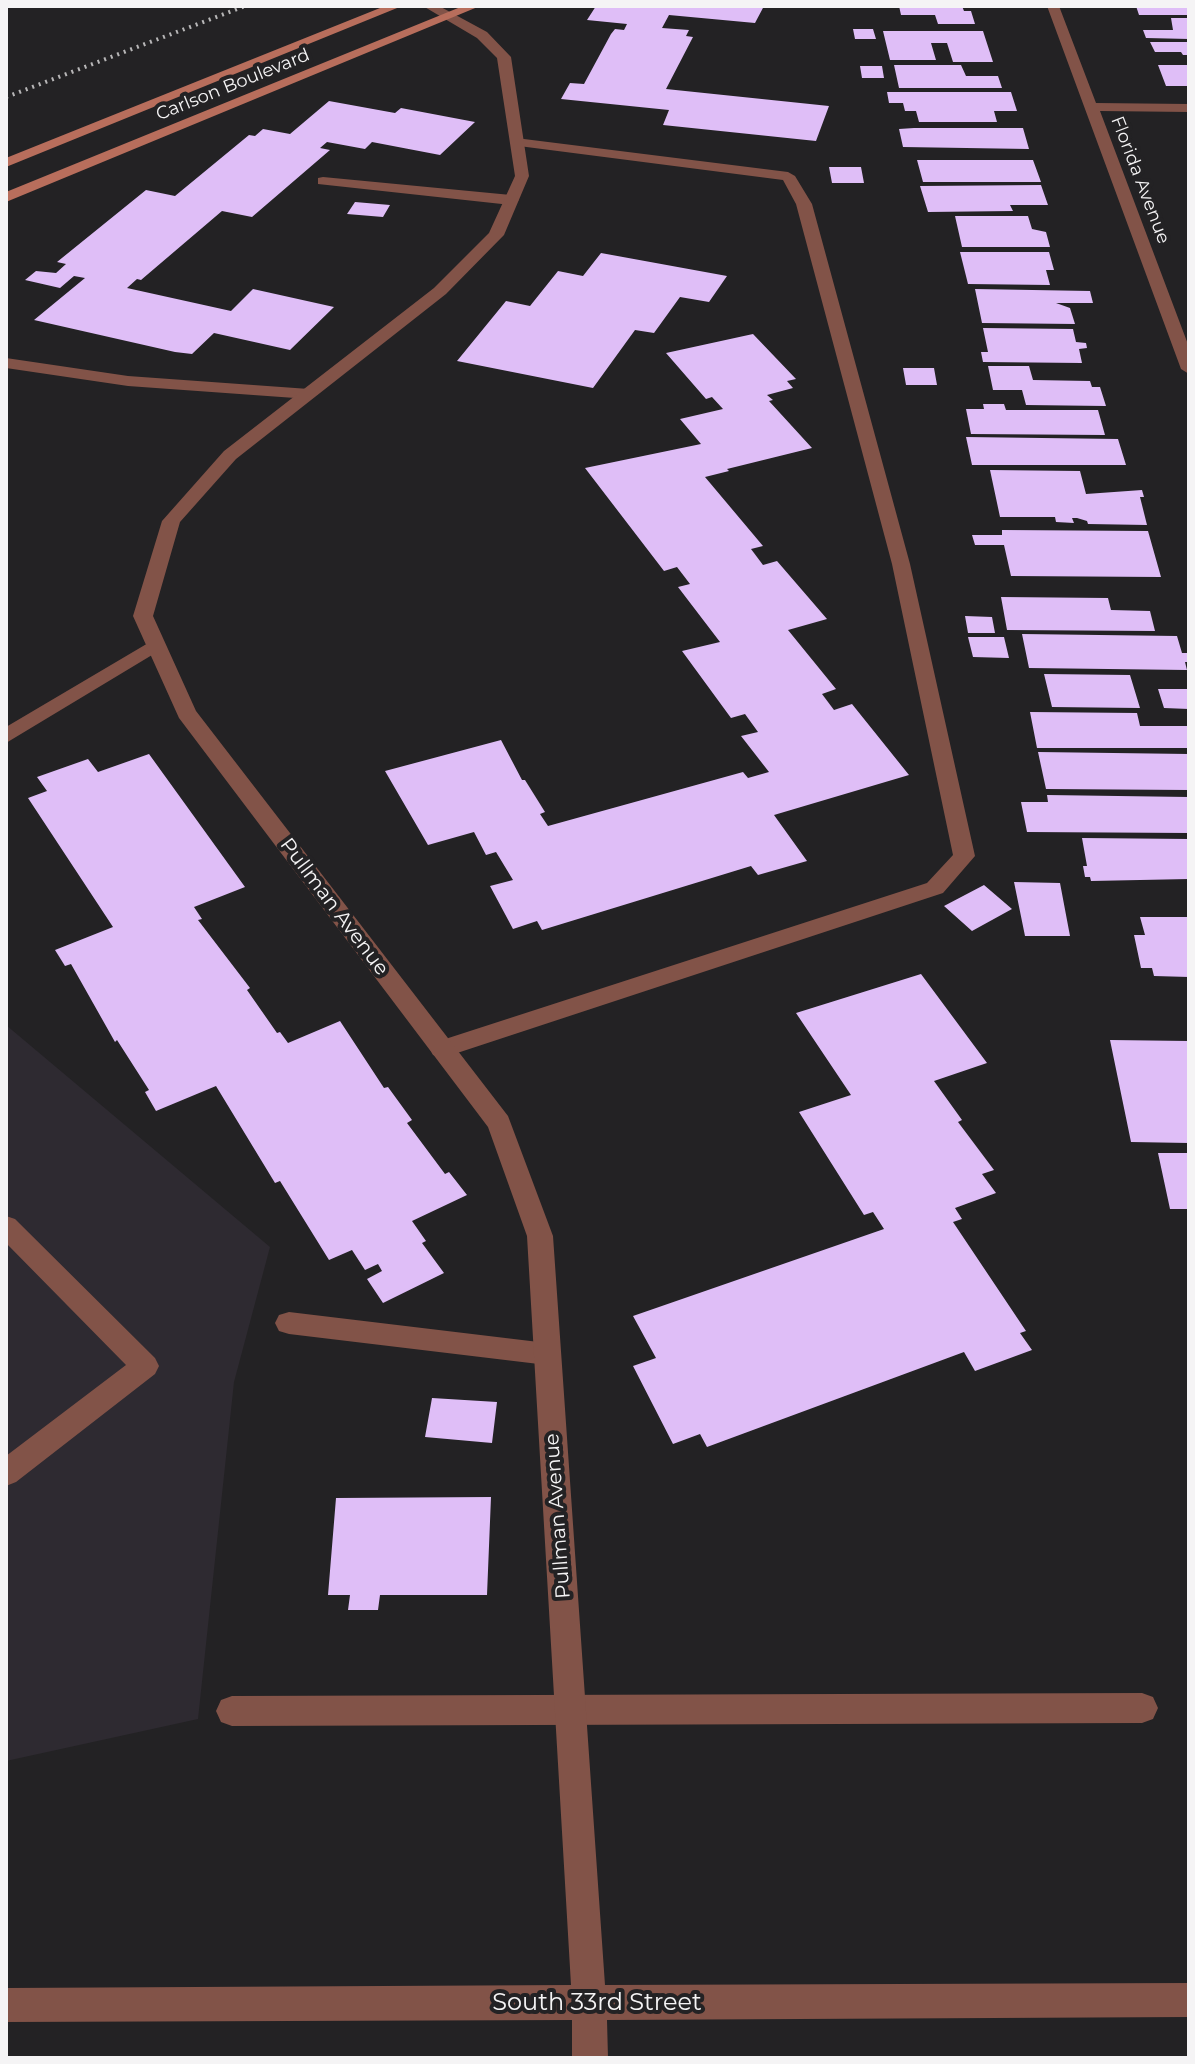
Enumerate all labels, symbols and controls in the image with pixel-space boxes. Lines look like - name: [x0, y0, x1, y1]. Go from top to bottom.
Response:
- street label: Carlson Boulevard: [153, 44, 313, 126]
- street label: Florida Avenue: [1106, 113, 1174, 247]
- street label: Pullman Avenue: [275, 834, 393, 980]
- street label: Pullman Avenue: [540, 1432, 576, 1600]
- street label: South 33rd Street: [492, 1989, 702, 2017]

